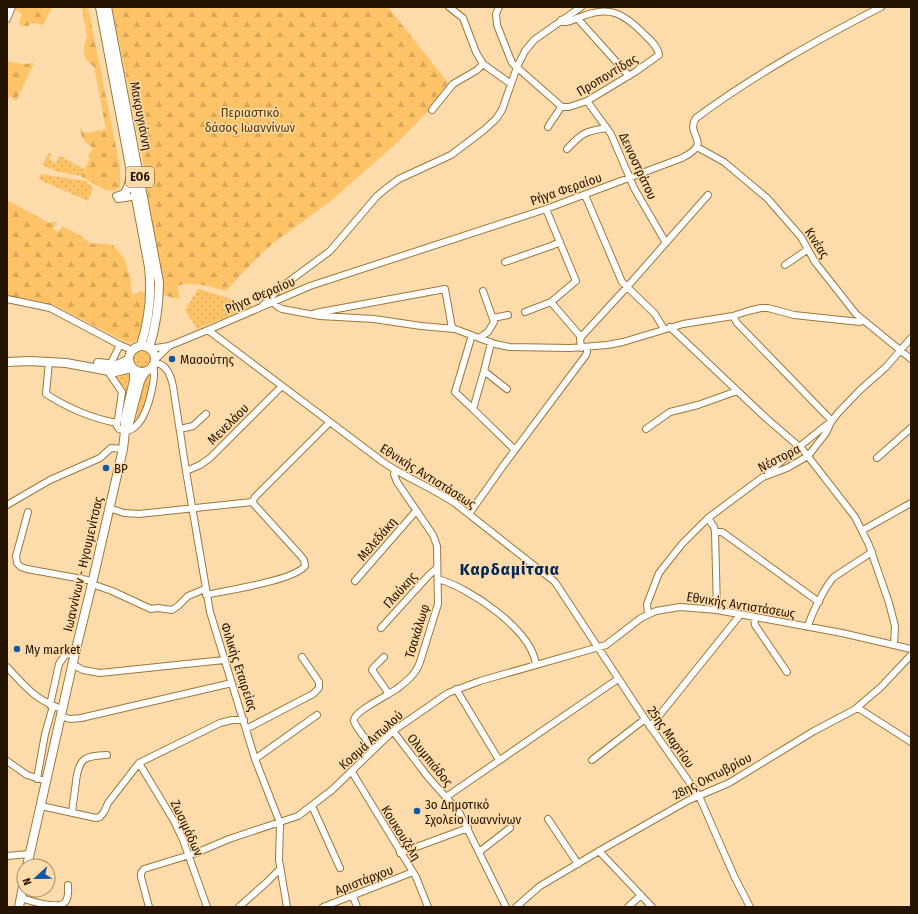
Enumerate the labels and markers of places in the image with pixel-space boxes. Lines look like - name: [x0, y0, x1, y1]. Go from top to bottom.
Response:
- place label: Μασούτης: [180, 352, 235, 367]
- marker: Μασούτης: [167, 354, 177, 364]
- place label: BP: [114, 461, 128, 476]
- marker: BP: [101, 463, 111, 473]
- place label: My market: [25, 642, 81, 657]
- marker: My market: [12, 644, 22, 654]
- place label: 3ο Δημοτικό Σχολείο Ιωαννίνων: [425, 797, 522, 827]
- marker: 3ο Δημοτικό Σχολείο Ιωαννίνων: [412, 806, 422, 816]

